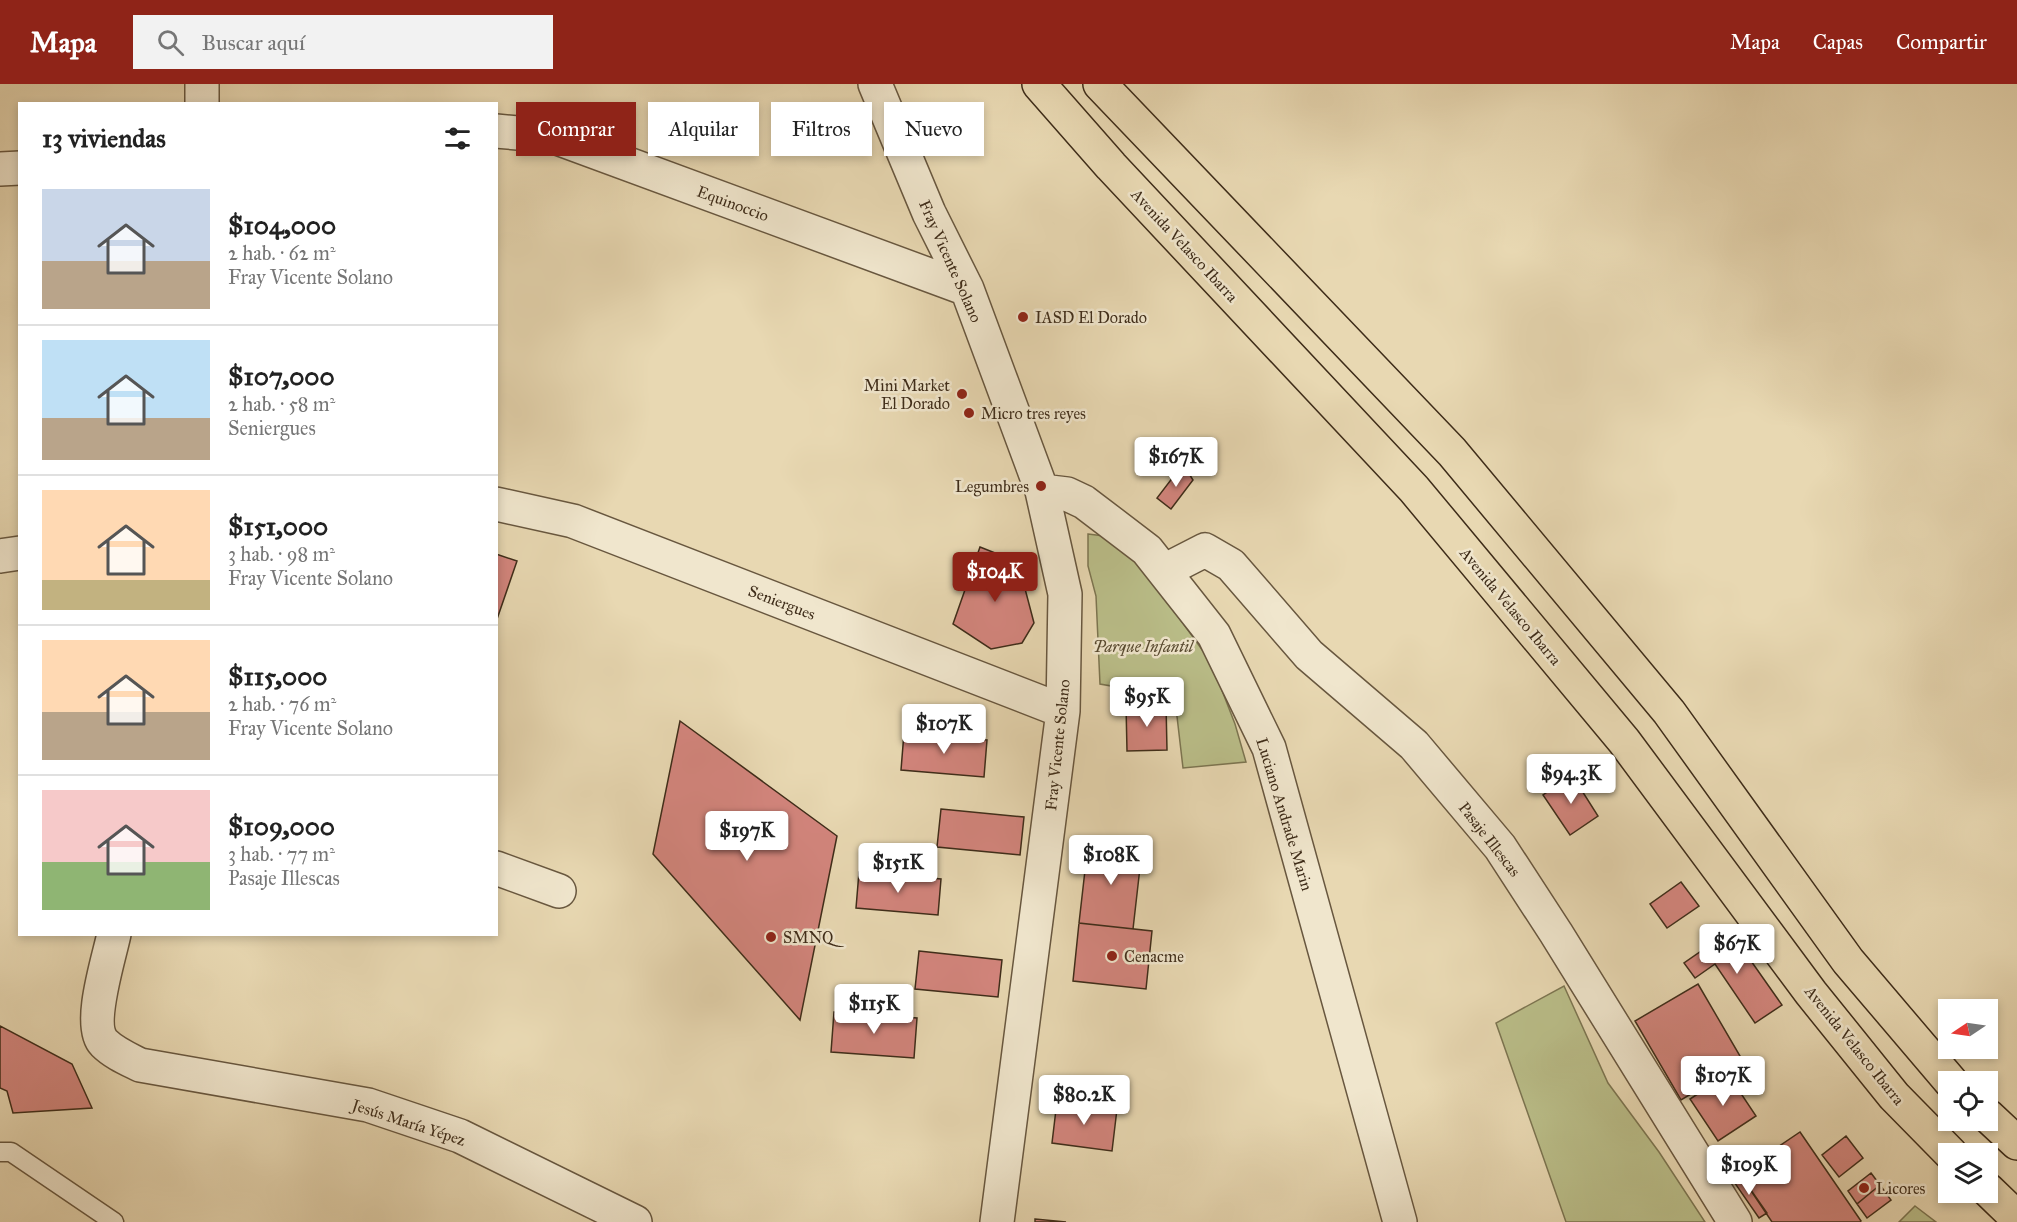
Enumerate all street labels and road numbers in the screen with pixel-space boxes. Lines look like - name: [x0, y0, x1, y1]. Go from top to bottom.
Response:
- street label: Equinoccio: [694, 182, 771, 226]
- street label: Avenida Velasco Ibarra: [1127, 184, 1242, 306]
- street label: Fray Vicente Solano: [915, 197, 986, 325]
- street label: Avenida Velasco Ibarra: [1455, 543, 1565, 669]
- street label: Seniergues: [745, 581, 818, 625]
- street label: Fray Vicente Solano: [1041, 678, 1074, 812]
- street label: Luciano Andrade Marin: [1252, 735, 1317, 893]
- street label: Pasaje Illescas: [1455, 798, 1525, 881]
- street label: Avenida Velasco Ibarra: [1800, 981, 1909, 1109]
- street label: Jesús María Yépez: [348, 1095, 469, 1151]

